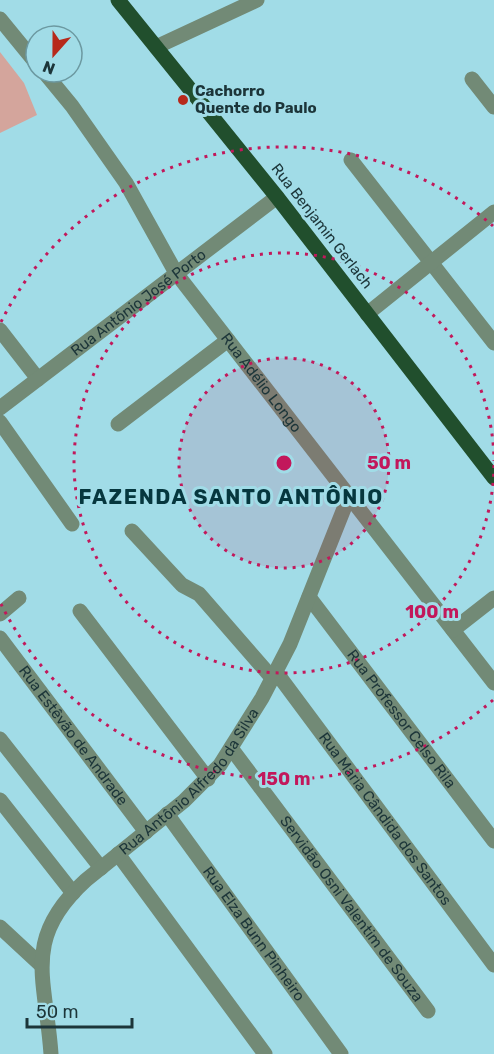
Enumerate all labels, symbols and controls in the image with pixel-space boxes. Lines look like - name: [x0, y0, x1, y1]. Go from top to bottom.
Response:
- north arrow: [24, 24, 84, 84]
- text: N: [40, 57, 58, 78]
- place label: Cachorro Quente do Paulo: [195, 82, 317, 117]
- marker: Cachorro Quente do Paulo: [176, 93, 190, 107]
- street label: Rua Benjamin Gerlach: [268, 160, 376, 292]
- street label: Rua Antônio José Porto: [67, 245, 210, 360]
- street label: Rua Adélio Longo: [217, 329, 305, 436]
- text: 50 m: [367, 452, 411, 474]
- centre of rings: [274, 453, 294, 473]
- district label: FAZENDA SANTO ANTÔNIO: [78, 484, 384, 509]
- text: 100 m: [405, 601, 459, 623]
- street label: Rua Professor Celso Rila: [343, 646, 460, 792]
- street label: Rua Estêvão de Andrade: [15, 662, 132, 809]
- street label: Rua Antônio Alfredo da Silva: [116, 705, 262, 859]
- street label: Rua Maria Cândida dos Santos: [315, 729, 456, 909]
- text: 150 m: [257, 768, 311, 790]
- street label: Servidão Osni Valentim de Souza: [276, 812, 427, 1005]
- street label: Rua Elza Bunn Pinheiro: [199, 863, 309, 1005]
- scale bar: [27, 991, 132, 1029]
- text: 50 m: [36, 1001, 79, 1023]

